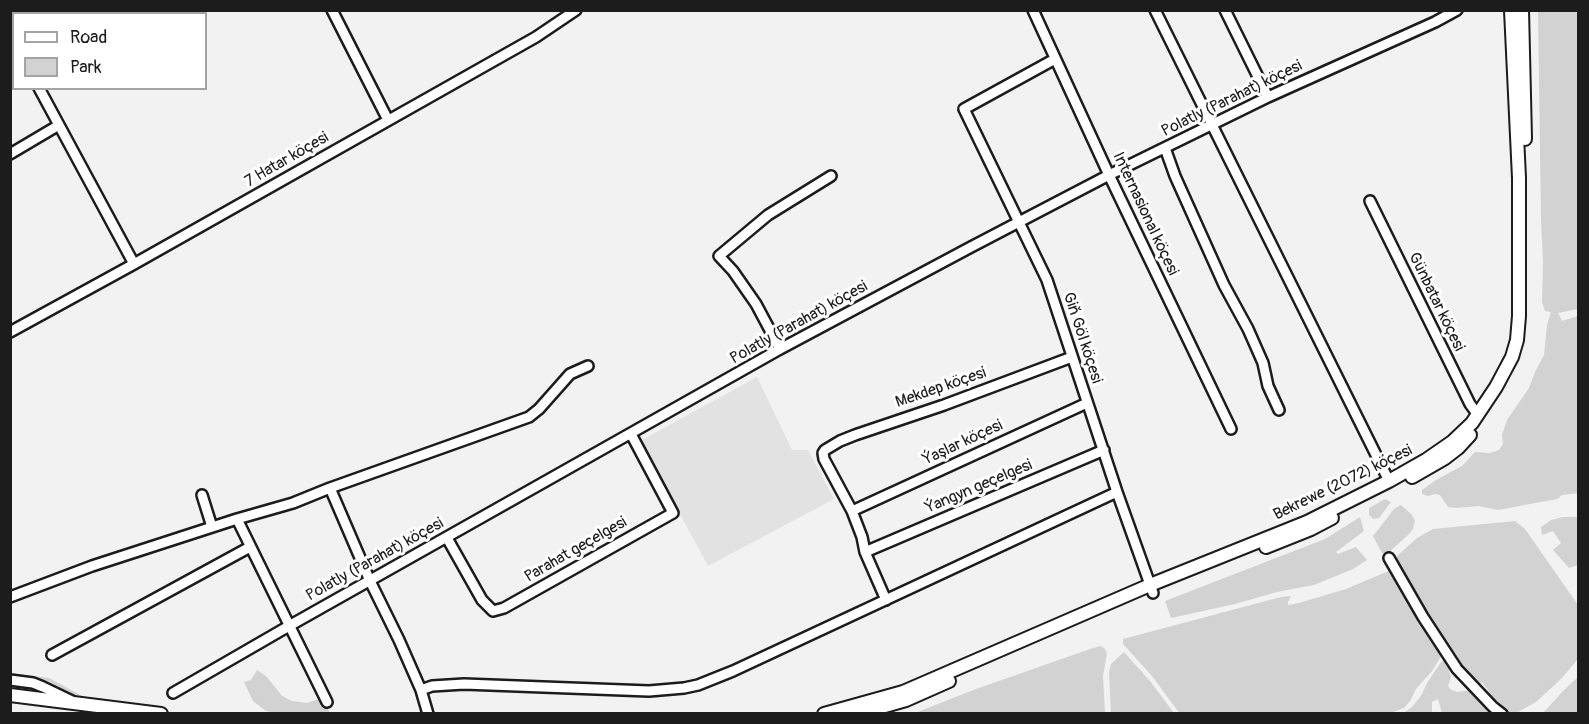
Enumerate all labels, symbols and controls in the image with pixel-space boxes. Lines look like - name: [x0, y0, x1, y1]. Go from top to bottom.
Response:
- legend: [12, 12, 207, 90]
- text: Road: [70, 26, 107, 49]
- text: Park: [70, 56, 102, 79]
- street label: Polatly (Parahat) köçesi: [1158, 57, 1306, 141]
- street label: 7 Hatar köçesi: [242, 128, 332, 192]
- street label: Internasional köçesi: [1108, 149, 1182, 279]
- street label: Günbatar köçesi: [1404, 250, 1468, 354]
- street label: Polatly (Parahat) köçesi: [727, 277, 871, 369]
- street label: Giň Göl köçesi: [1058, 290, 1106, 386]
- street label: Mekdep köçesi: [893, 364, 989, 412]
- street label: Ýaşlar köçesi: [920, 416, 1006, 470]
- street label: Bekrewe (2072) köçesi: [1270, 441, 1416, 525]
- street label: Ýangyn geçelgesi: [923, 456, 1035, 518]
- street label: Parahat geçelgesi: [521, 513, 631, 587]
- street label: Polatly (Parahat) köçesi: [303, 514, 447, 606]

